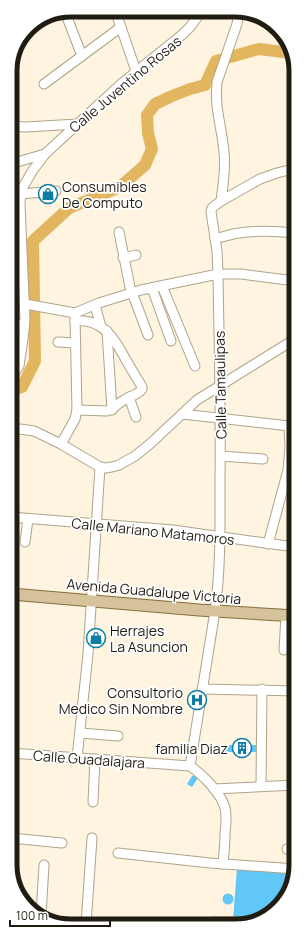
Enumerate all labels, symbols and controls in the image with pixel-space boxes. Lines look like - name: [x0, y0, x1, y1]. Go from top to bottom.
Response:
- street label: Calle Juventino Rosas: [65, 31, 185, 137]
- place label: Consumibles De Computo: [62, 177, 147, 212]
- shop icon: Consumibles De Computo: [37, 183, 59, 205]
- street label: Calle Tamaulipas: [210, 331, 230, 439]
- street label: Calle Mariano Matamoros: [71, 513, 235, 549]
- street label: Avenida Guadalupe Victoria: [66, 574, 242, 608]
- place label: Herrajes La Asuncion: [110, 621, 188, 656]
- shop icon: Herrajes La Asuncion: [85, 627, 107, 649]
- place label: Consultorio Medico Sin Nombre: [59, 683, 183, 718]
- hospital icon: Consultorio Medico Sin Nombre: [186, 689, 208, 711]
- building icon: familia Diaz: [231, 737, 253, 759]
- place label: familia Diaz: [155, 739, 228, 758]
- street label: Calle Guadalajara: [32, 746, 146, 772]
- scale bar: [10, 902, 110, 928]
- text: 100 m: [16, 907, 48, 924]

